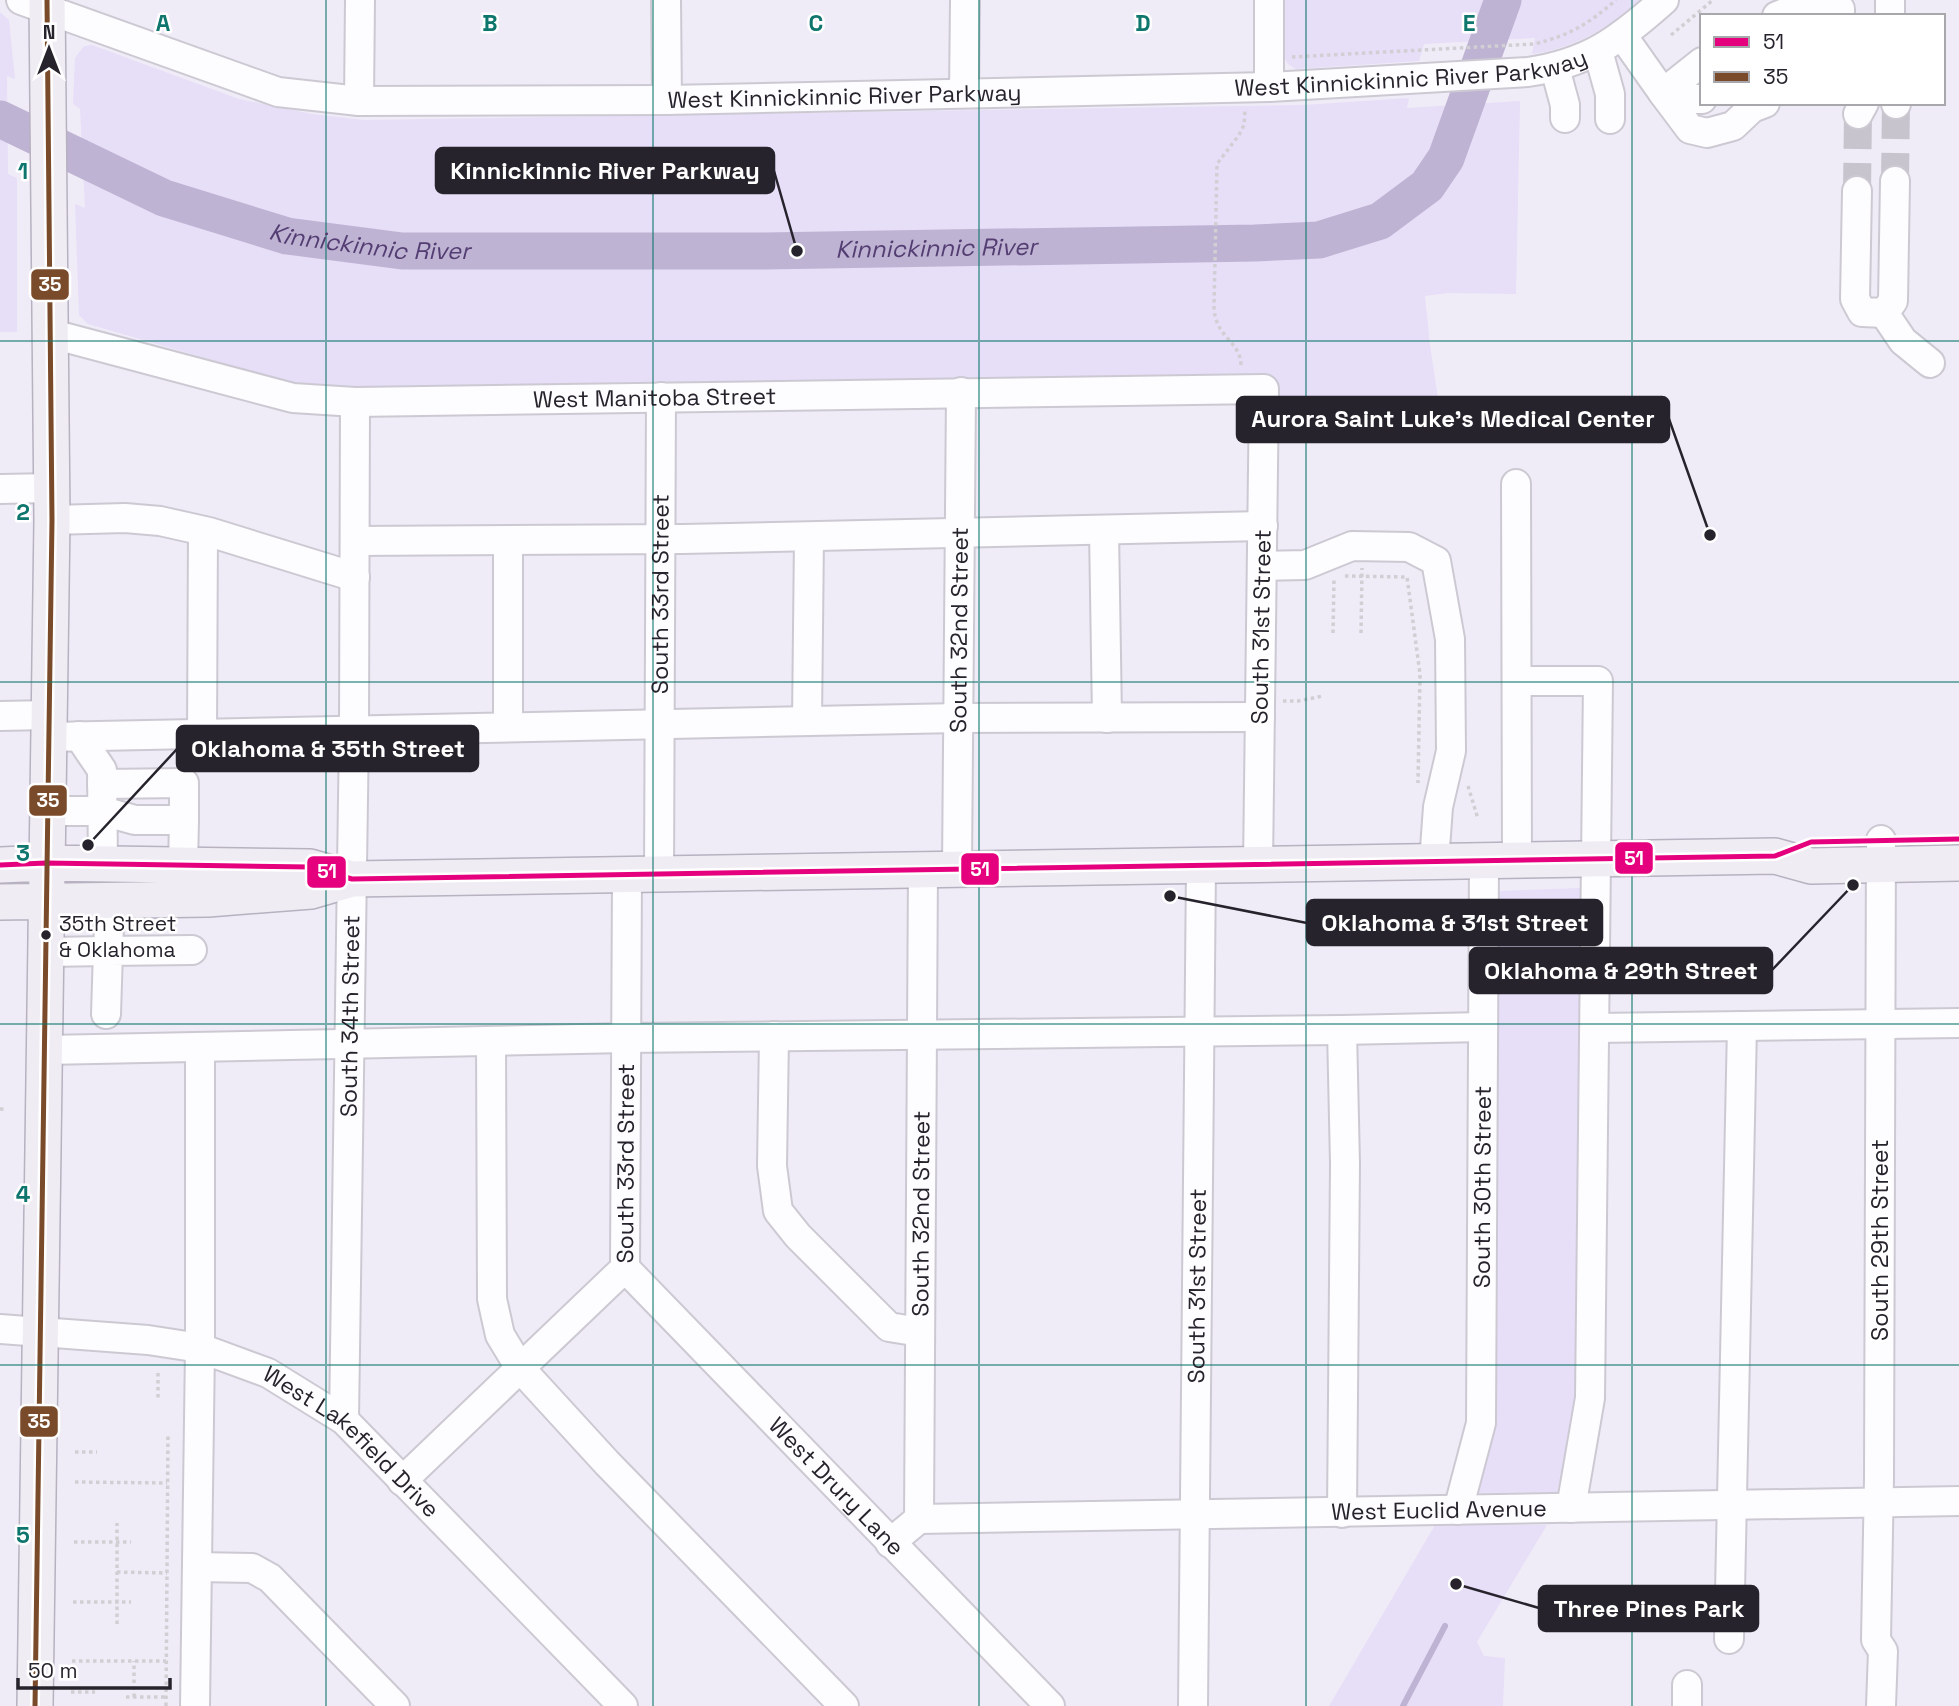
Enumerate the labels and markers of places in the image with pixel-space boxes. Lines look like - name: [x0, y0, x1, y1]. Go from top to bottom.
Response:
- callout: Kinnickinnic River Parkway: [436, 148, 774, 193]
- callout: Aurora Saint Luke's Medical Center: [1237, 397, 1669, 442]
- callout: Oklahoma & 35th Street: [177, 726, 478, 771]
- callout: Oklahoma & 31st Street: [1307, 900, 1602, 945]
- place label: 35th Street & Oklahoma: [59, 910, 176, 963]
- marker: 35th Street & Oklahoma: [39, 928, 53, 942]
- callout: Oklahoma & 29th Street: [1470, 948, 1772, 993]
- callout: Three Pines Park: [1539, 1586, 1758, 1631]

